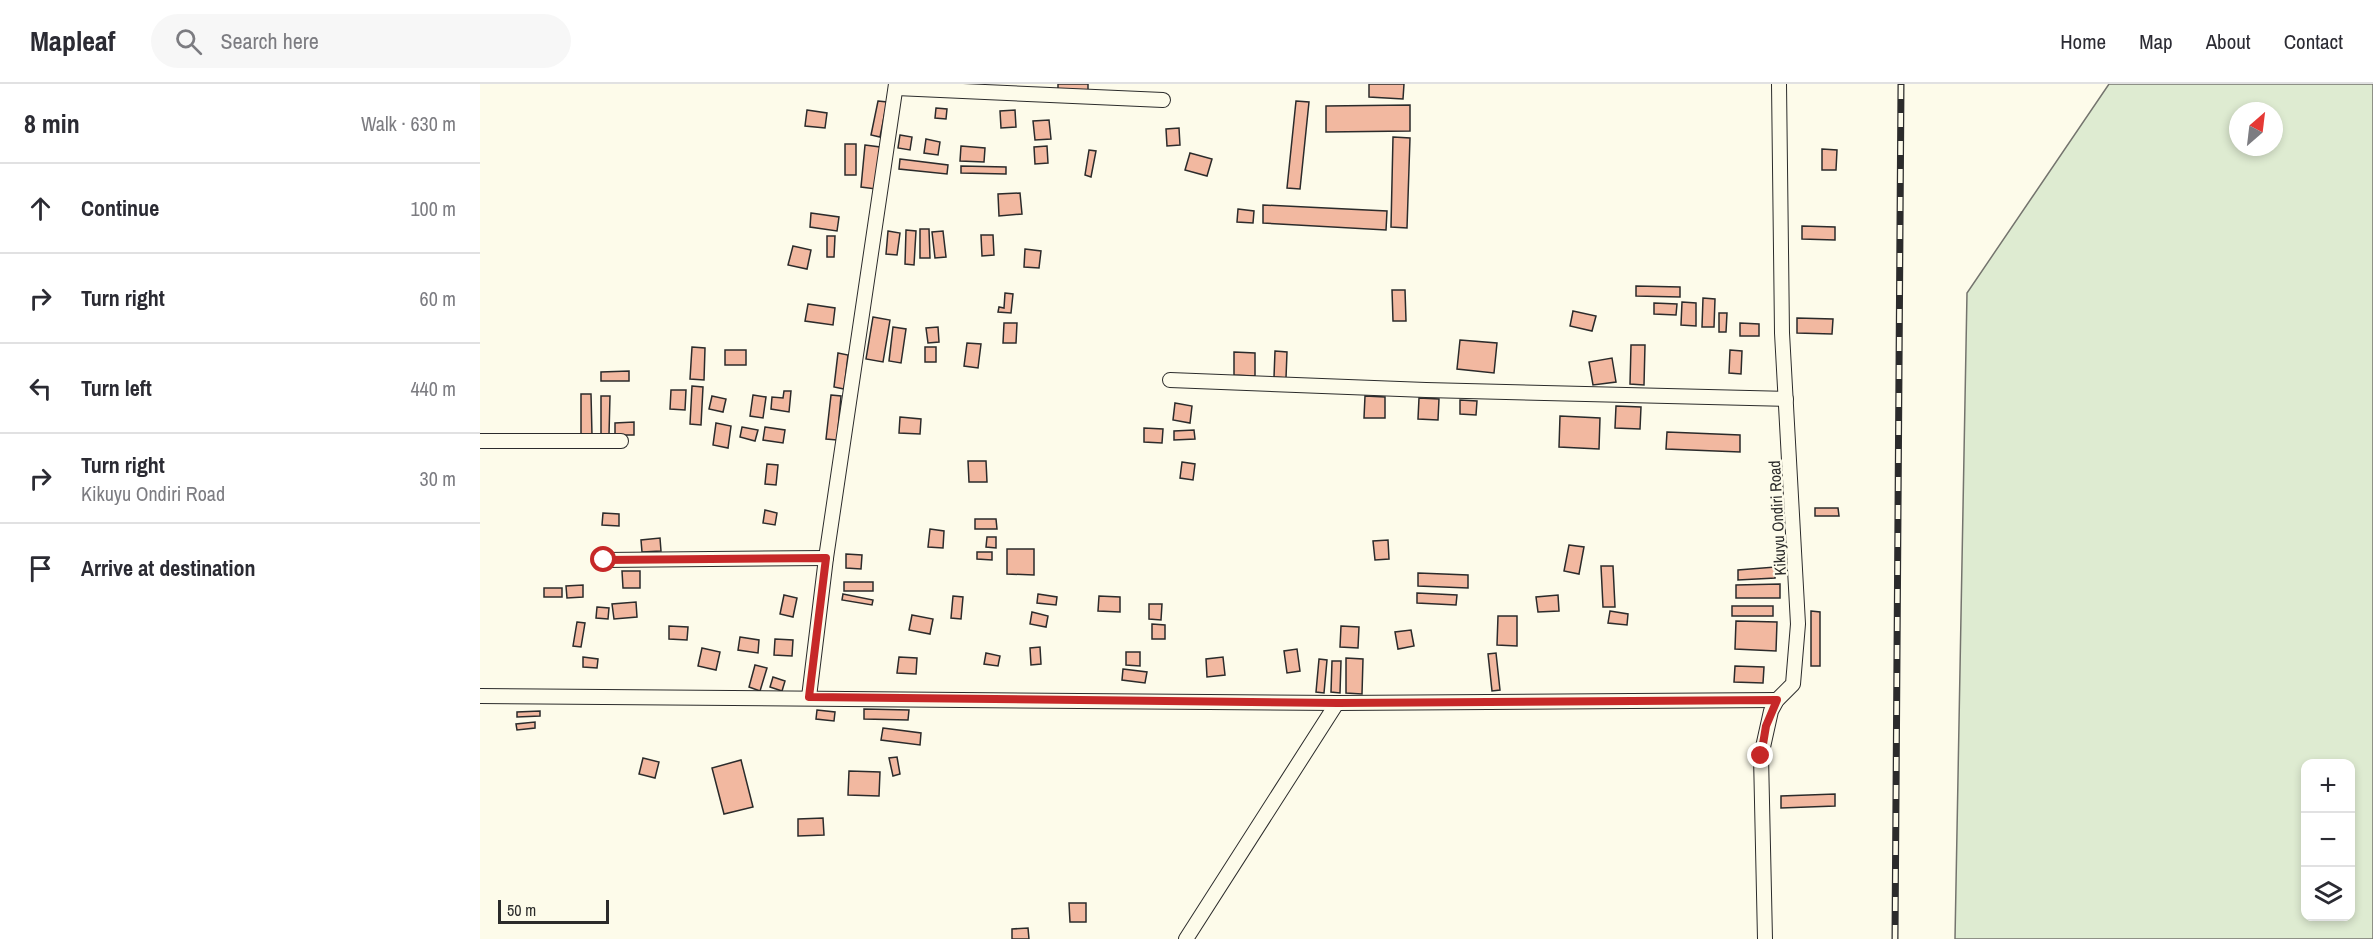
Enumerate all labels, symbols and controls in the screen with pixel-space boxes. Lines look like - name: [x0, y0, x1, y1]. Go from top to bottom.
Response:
- search box: [151, 14, 571, 68]
- text: Mapleaf: [30, 22, 115, 60]
- icon: search: [172, 25, 205, 58]
- text: Search here: [220, 26, 319, 56]
- text: Home: [2060, 27, 2106, 56]
- text: Map: [2139, 27, 2173, 56]
- text: About: [2206, 27, 2251, 56]
- text: Contact: [2284, 27, 2343, 56]
- north arrow: [2229, 102, 2283, 156]
- text: 8 min: [24, 106, 80, 141]
- text: Walk · 630 m: [361, 110, 456, 137]
- icon: ahead: [24, 192, 57, 225]
- text: Continue: [81, 193, 159, 223]
- text: 100 m: [410, 195, 456, 222]
- icon: right: [24, 282, 57, 315]
- text: Turn right: [81, 283, 165, 313]
- text: 60 m: [420, 285, 456, 312]
- icon: left: [24, 372, 57, 405]
- text: Turn left: [81, 373, 152, 403]
- text: 440 m: [410, 375, 456, 402]
- text: Turn right: [81, 450, 165, 480]
- street label: Kikuyu Ondiri Road: [1763, 460, 1791, 576]
- icon: right: [24, 462, 57, 495]
- text: 30 m: [420, 465, 456, 492]
- text: Kikuyu Ondiri Road: [81, 480, 225, 507]
- route start: [590, 546, 616, 572]
- icon: arrive: [24, 552, 57, 585]
- text: Arrive at destination: [81, 553, 255, 583]
- route end: [1747, 742, 1773, 768]
- map controls: [2301, 759, 2355, 921]
- button: +: [2301, 759, 2355, 813]
- button: −: [2301, 813, 2355, 867]
- button: layers: [2301, 867, 2355, 921]
- scale bar: [498, 897, 609, 924]
- text: 50 m: [507, 899, 536, 921]

